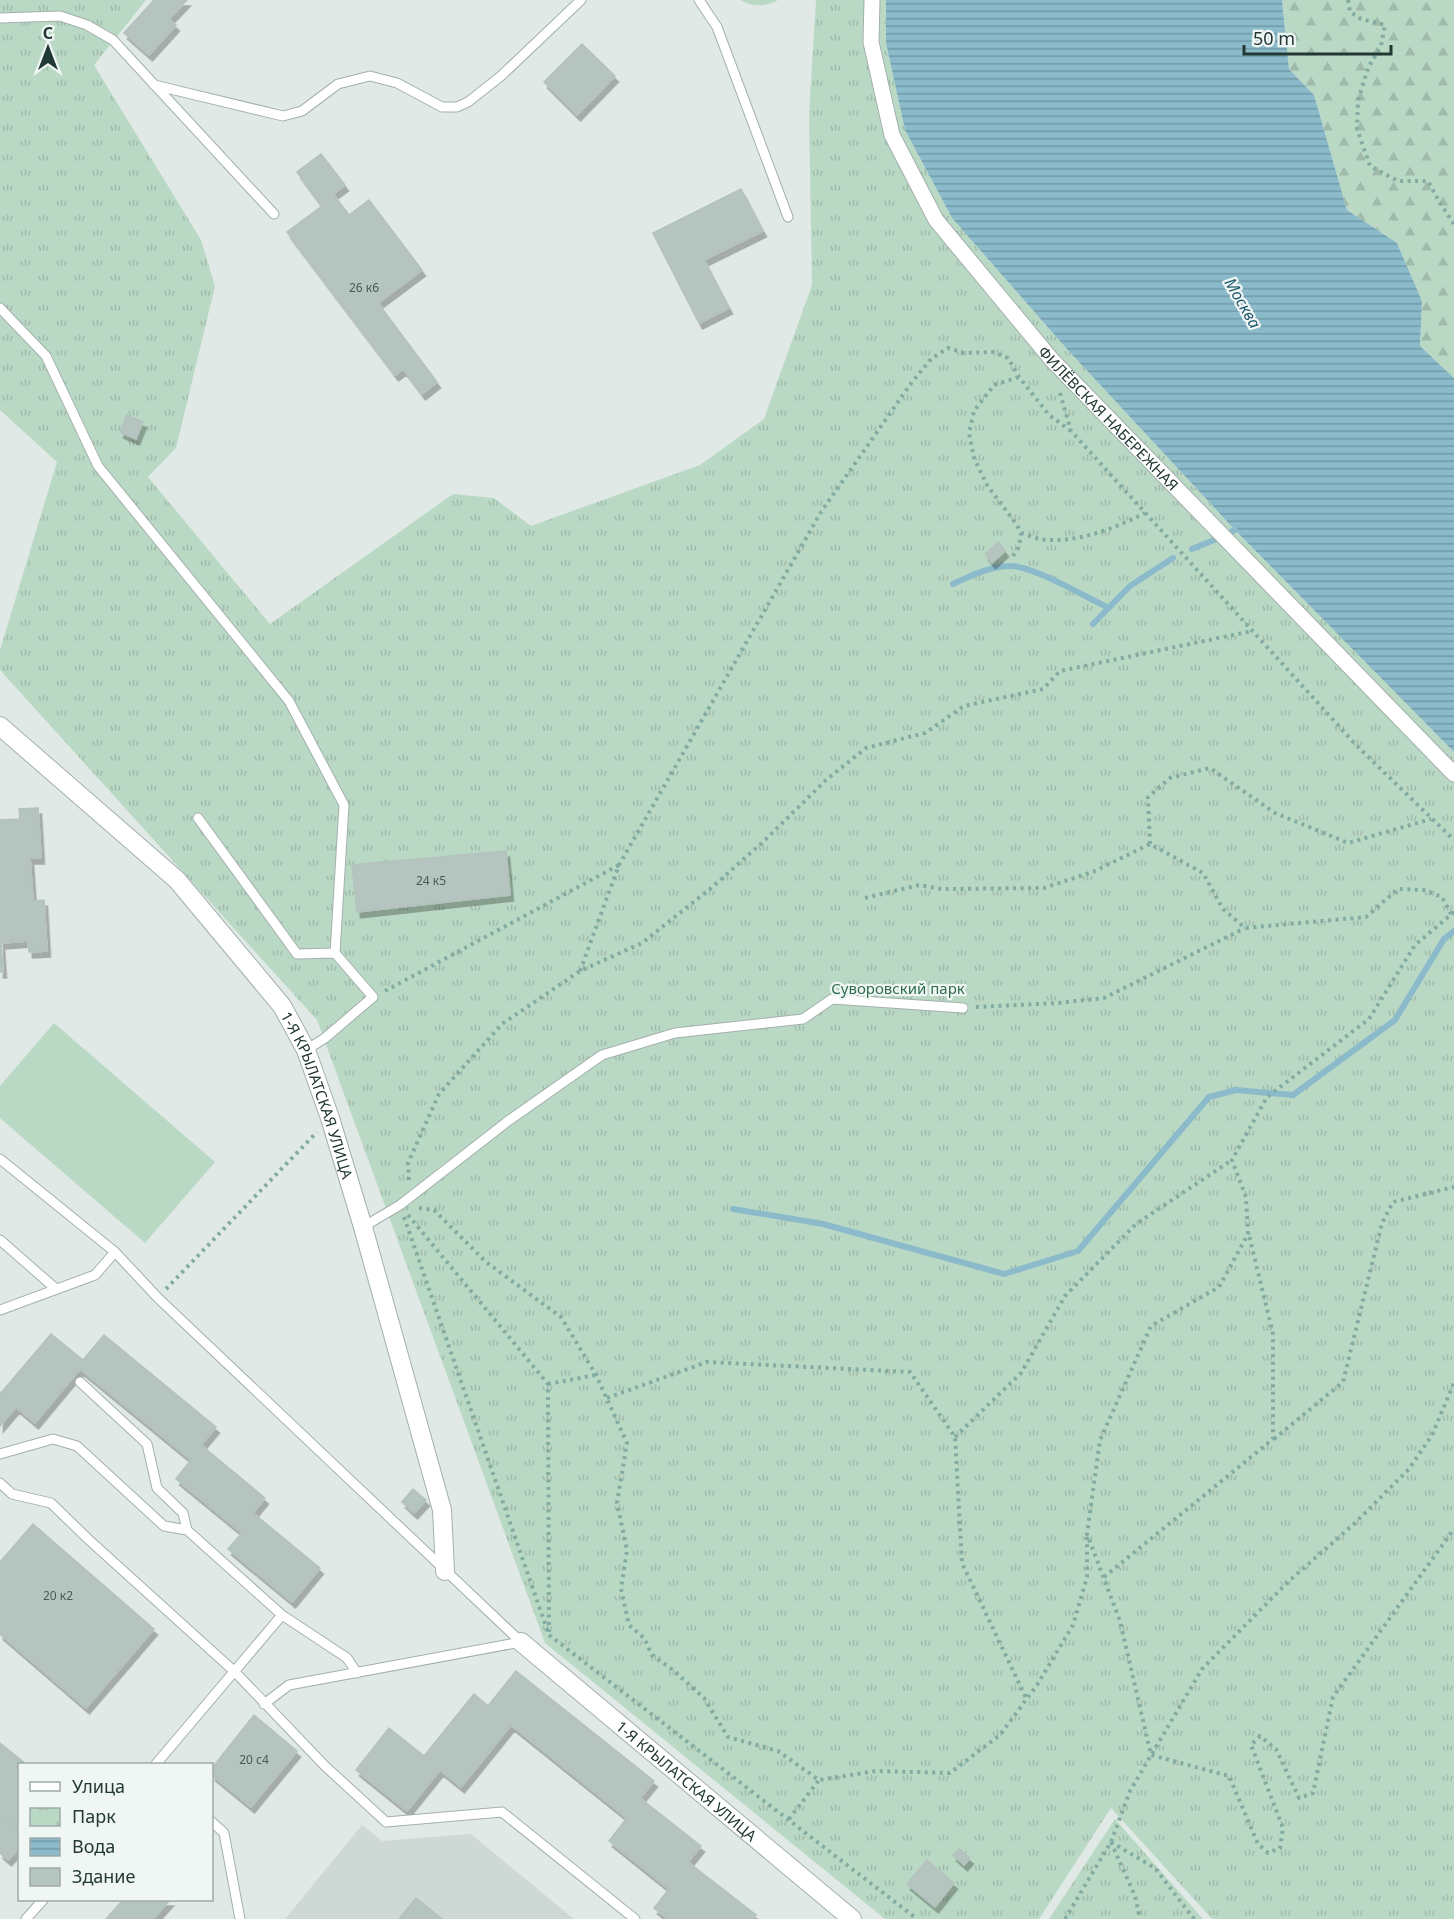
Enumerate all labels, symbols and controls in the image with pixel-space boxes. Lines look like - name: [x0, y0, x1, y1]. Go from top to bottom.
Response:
- north arrow: [18, 18, 78, 78]
- scale bar: [1244, 18, 1391, 56]
- text: С: [43, 22, 53, 44]
- text: 50 m: [1253, 26, 1295, 50]
- water label: Москва: [1220, 274, 1266, 332]
- house number: 26 к6: [349, 279, 379, 296]
- street label: ФИЛЁВСКАЯ НАБЕРЕЖНАЯ: [1034, 341, 1183, 495]
- house number: 24 к5: [416, 872, 446, 889]
- park label: Суворовский парк: [831, 978, 965, 998]
- street label: 1-Я КРЫЛАТСКАЯ УЛИЦА: [277, 1008, 358, 1182]
- house number: 20 к2: [43, 1587, 73, 1604]
- street label: 1-Я КРЫЛАТСКАЯ УЛИЦА: [612, 1716, 762, 1846]
- house number: 20 с4: [239, 1751, 269, 1768]
- legend: [18, 1763, 213, 1901]
- text: Улица: [72, 1774, 125, 1798]
- text: Парк: [72, 1804, 116, 1828]
- text: Вода: [72, 1834, 115, 1858]
- text: Здание: [72, 1864, 136, 1888]

